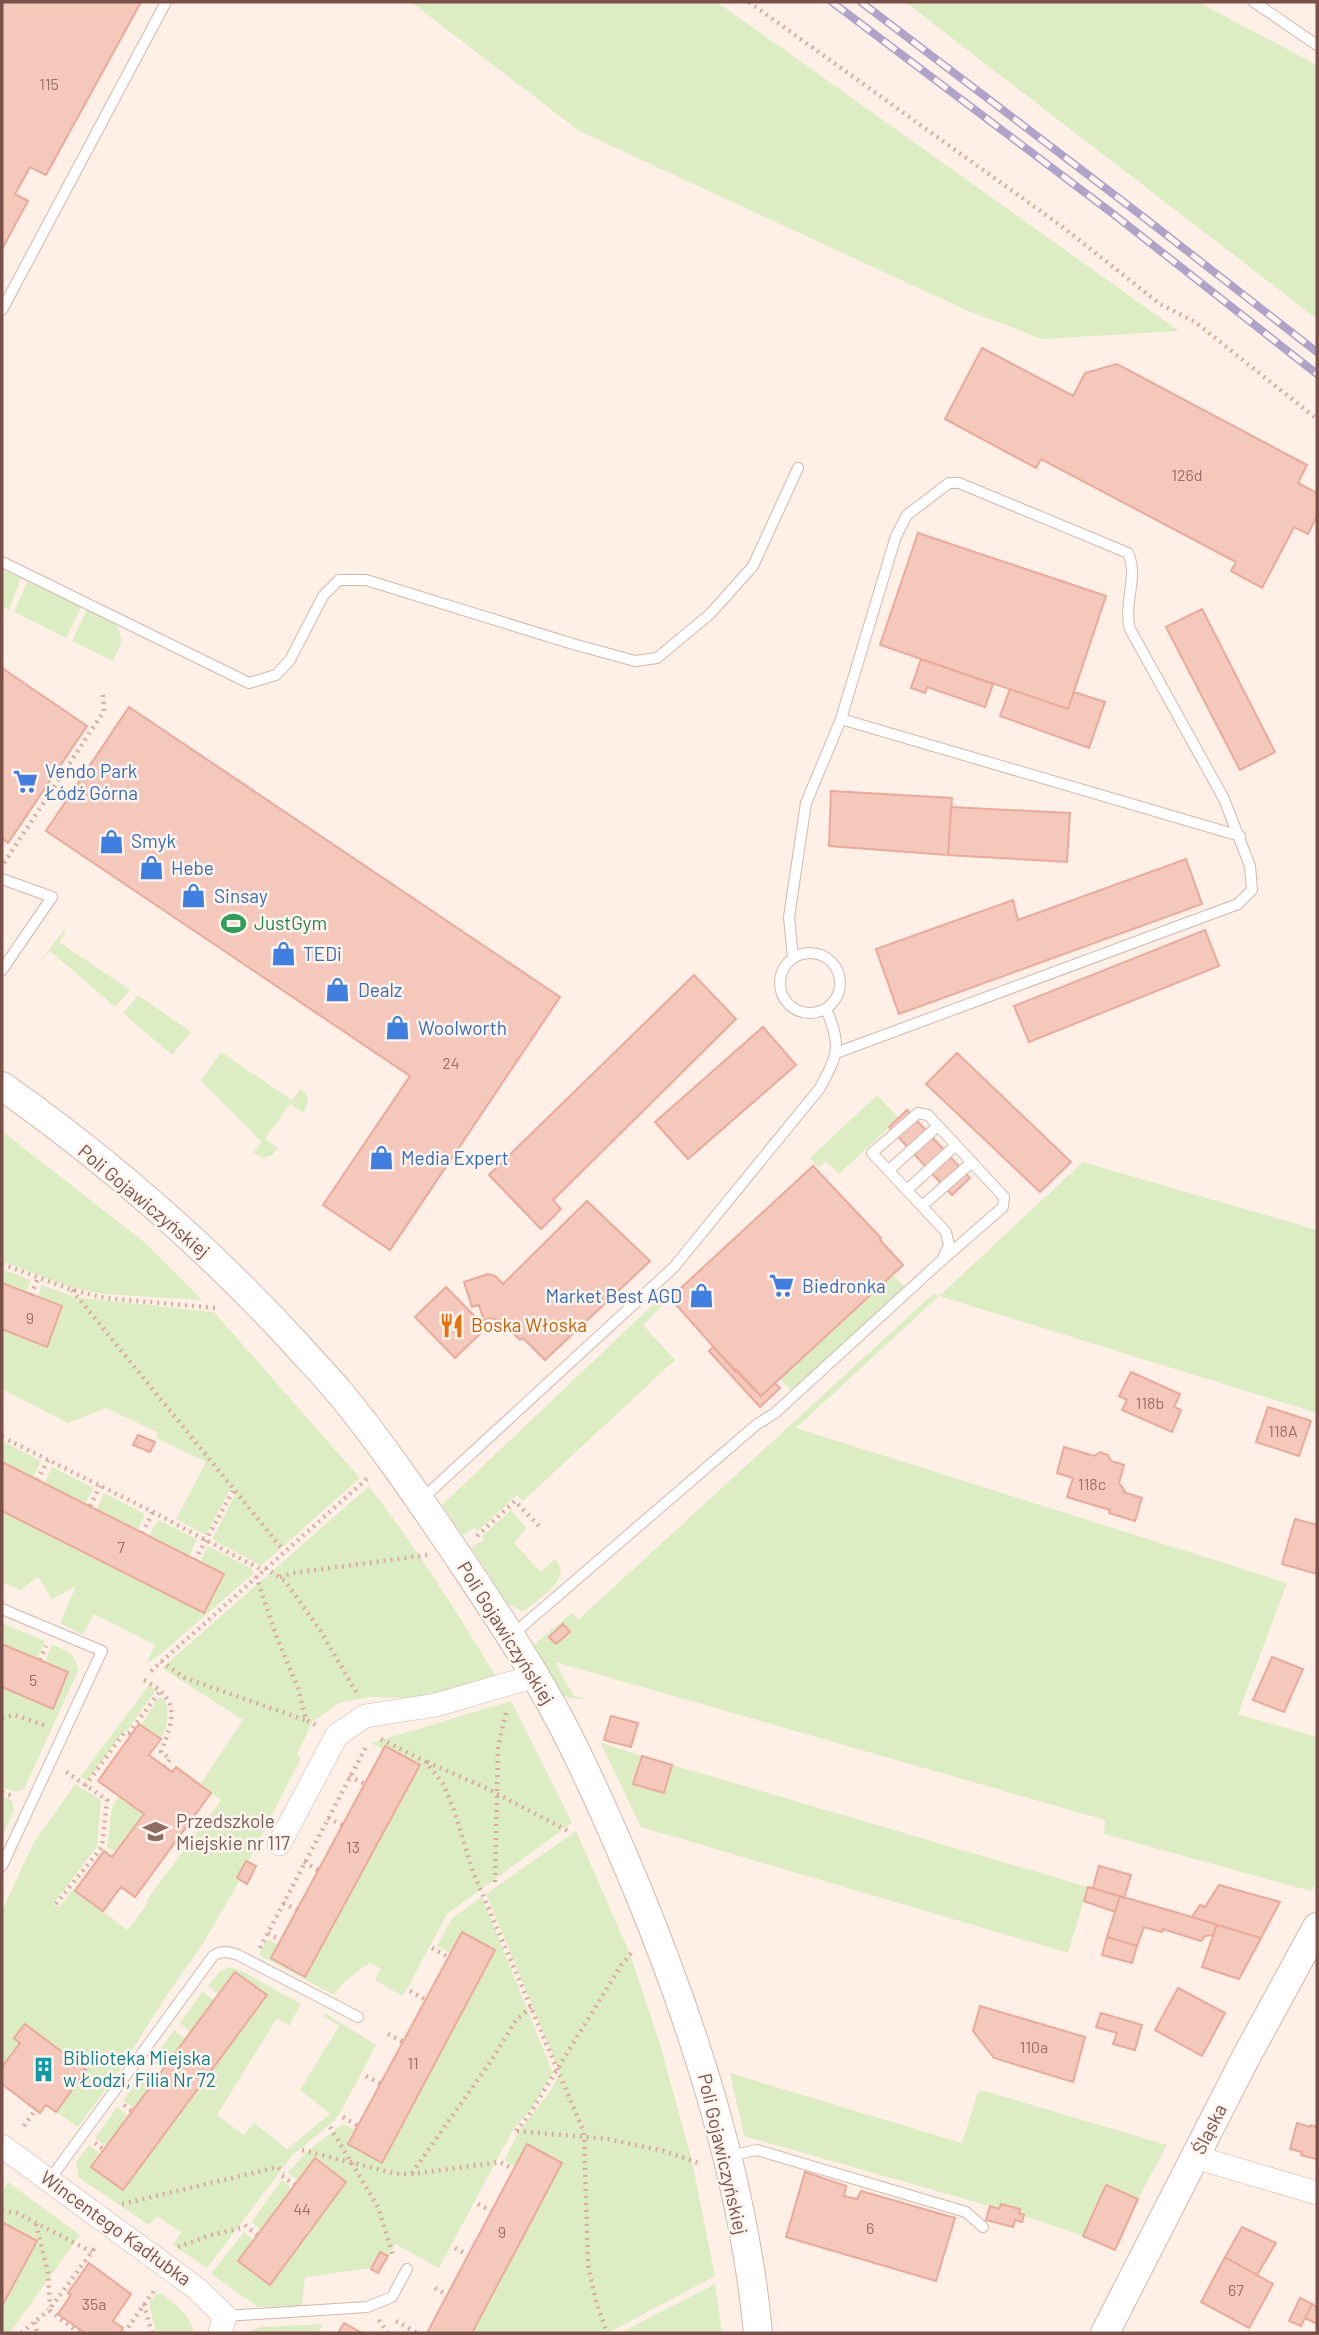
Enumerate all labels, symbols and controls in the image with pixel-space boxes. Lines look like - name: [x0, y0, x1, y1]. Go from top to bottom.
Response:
- house number: 115: [39, 74, 59, 93]
- house number: 126d: [1171, 465, 1203, 484]
- place label: Vendo Park Łódź Górna: [44, 759, 138, 804]
- supermarket icon: Vendo Park Łódź Górna: [11, 768, 39, 796]
- shop icon: Smyk: [97, 827, 125, 855]
- place label: Smyk: [131, 829, 176, 852]
- shop icon: Hebe: [137, 854, 165, 882]
- place label: Hebe: [171, 856, 214, 879]
- shop icon: Sinsay: [180, 882, 208, 910]
- place label: Sinsay: [214, 884, 268, 907]
- sports icon: JustGym: [220, 909, 248, 937]
- place label: JustGym: [254, 911, 327, 934]
- shop icon: TEDi: [269, 940, 297, 968]
- place label: TEDi: [303, 942, 342, 965]
- shop icon: Dealz: [324, 976, 352, 1004]
- place label: Dealz: [358, 978, 402, 1001]
- shop icon: Woolworth: [384, 1014, 412, 1042]
- place label: Woolworth: [418, 1016, 507, 1039]
- house number: 24: [442, 1053, 460, 1072]
- street label: Poli Gojawiczyńskiej: [74, 1139, 215, 1262]
- shop icon: Media Expert: [367, 1144, 395, 1172]
- place label: Media Expert: [401, 1146, 509, 1169]
- supermarket icon: Biedronka: [768, 1272, 796, 1300]
- place label: Biedronka: [802, 1274, 886, 1297]
- shop icon: Market Best AGD: [688, 1282, 716, 1310]
- place label: Market Best AGD: [546, 1284, 682, 1307]
- house number: 9: [26, 1308, 34, 1327]
- restaurant icon: Boska Włoska: [437, 1311, 465, 1339]
- place label: Boska Włoska: [471, 1313, 587, 1336]
- house number: 118b: [1136, 1393, 1164, 1412]
- house number: 118A: [1268, 1421, 1298, 1440]
- house number: 118c: [1078, 1474, 1106, 1493]
- house number: 7: [117, 1537, 125, 1556]
- street label: Poli Gojawiczyńskiej: [453, 1557, 560, 1709]
- house number: 5: [29, 1670, 37, 1689]
- place label: Przedszkole Miejskie nr 117: [176, 1809, 290, 1854]
- school or university icon: Przedszkole Miejskie nr 117: [142, 1818, 170, 1846]
- house number: 13: [346, 1837, 360, 1856]
- house number: 110a: [1020, 2037, 1048, 2056]
- place label: Biblioteka Miejska w Łodzi, Filia Nr 72: [63, 2046, 216, 2091]
- house number: 11: [407, 2053, 419, 2072]
- building icon: Biblioteka Miejska w Łodzi, Filia Nr 72: [29, 2055, 57, 2083]
- street label: Poli Gojawiczyńskiej: [694, 2071, 753, 2237]
- street label: Śląska: [1186, 2100, 1231, 2158]
- street label: Wincentego Kadłubka: [36, 2165, 196, 2290]
- house number: 44: [293, 2199, 311, 2218]
- house number: 6: [866, 2218, 874, 2237]
- house number: 9: [498, 2222, 506, 2241]
- house number: 67: [1228, 2280, 1244, 2299]
- house number: 35a: [82, 2294, 106, 2313]

